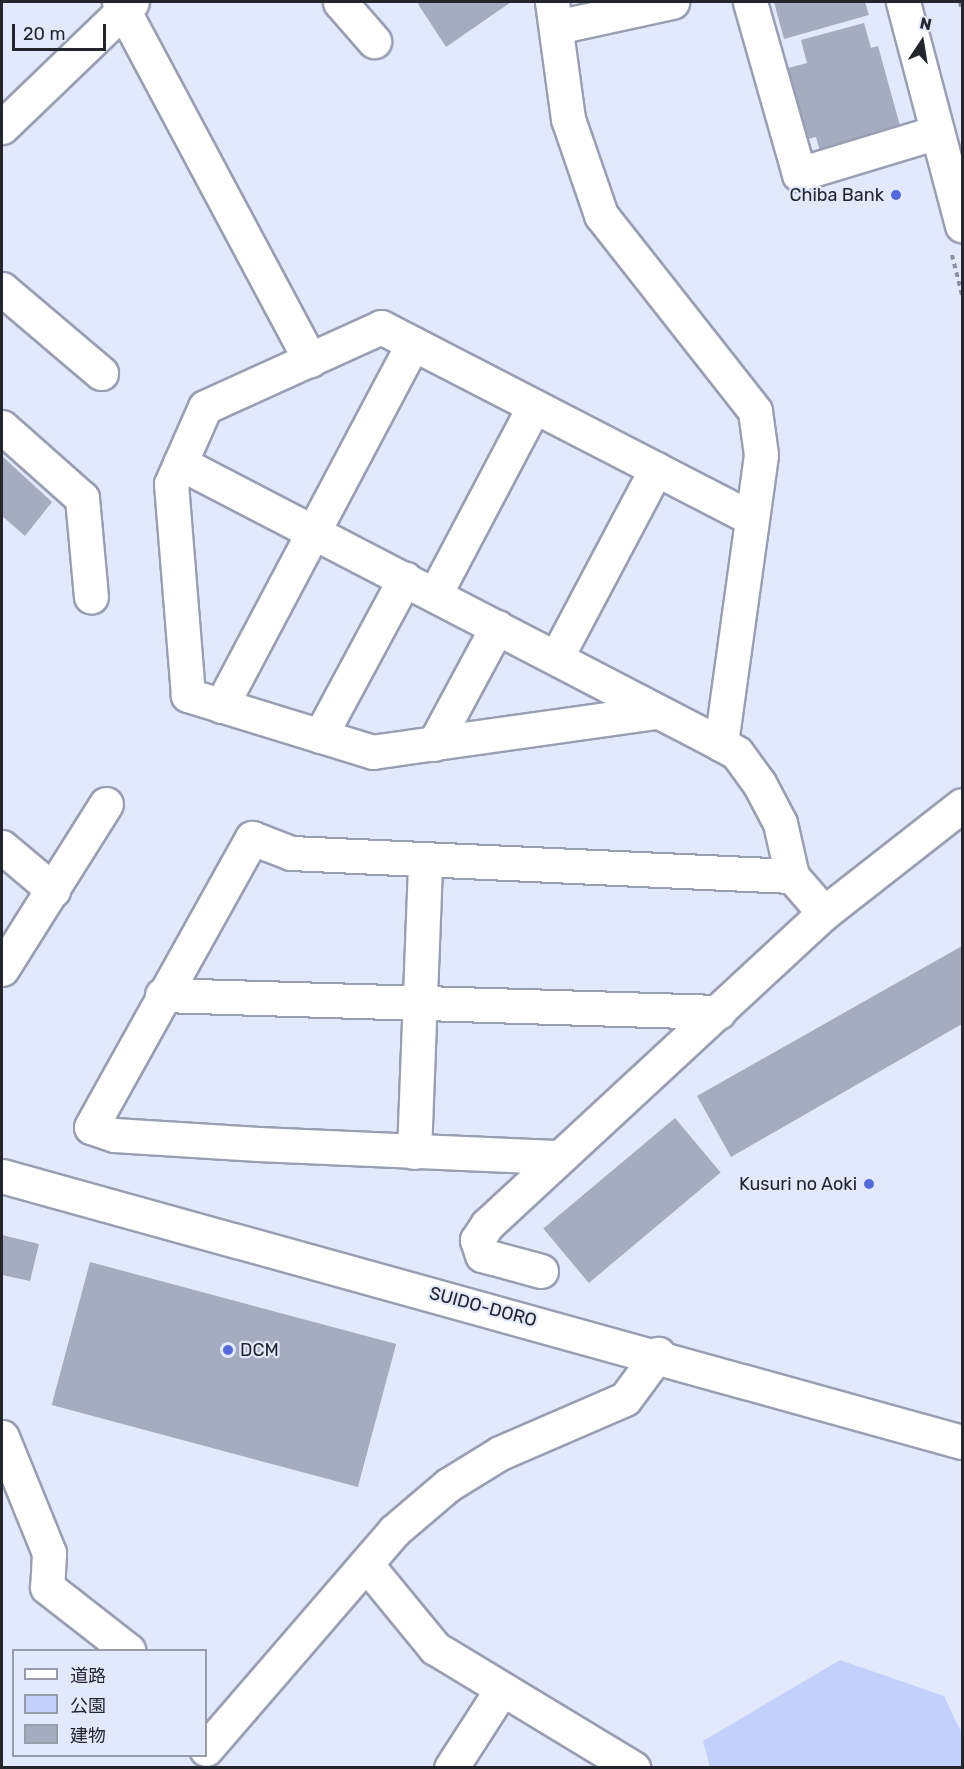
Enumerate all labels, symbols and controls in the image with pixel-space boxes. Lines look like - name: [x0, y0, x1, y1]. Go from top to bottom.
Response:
- scale bar: [15, 12, 110, 50]
- north arrow: [892, 12, 952, 72]
- text: N: [918, 13, 933, 34]
- text: 20 m: [23, 23, 65, 45]
- place label: Chiba Bank: [789, 184, 884, 206]
- marker: Chiba Bank: [889, 188, 903, 202]
- place label: Kusuri no Aoki: [739, 1173, 857, 1195]
- marker: Kusuri no Aoki: [862, 1177, 876, 1191]
- street label: SUIDO-DORO: [427, 1282, 539, 1332]
- place label: DCM: [240, 1339, 279, 1361]
- marker: DCM: [221, 1343, 235, 1357]
- legend: [12, 1649, 207, 1757]
- text: 道路: [70, 1665, 106, 1687]
- text: 公園: [70, 1695, 106, 1717]
- text: 建物: [70, 1725, 106, 1747]

